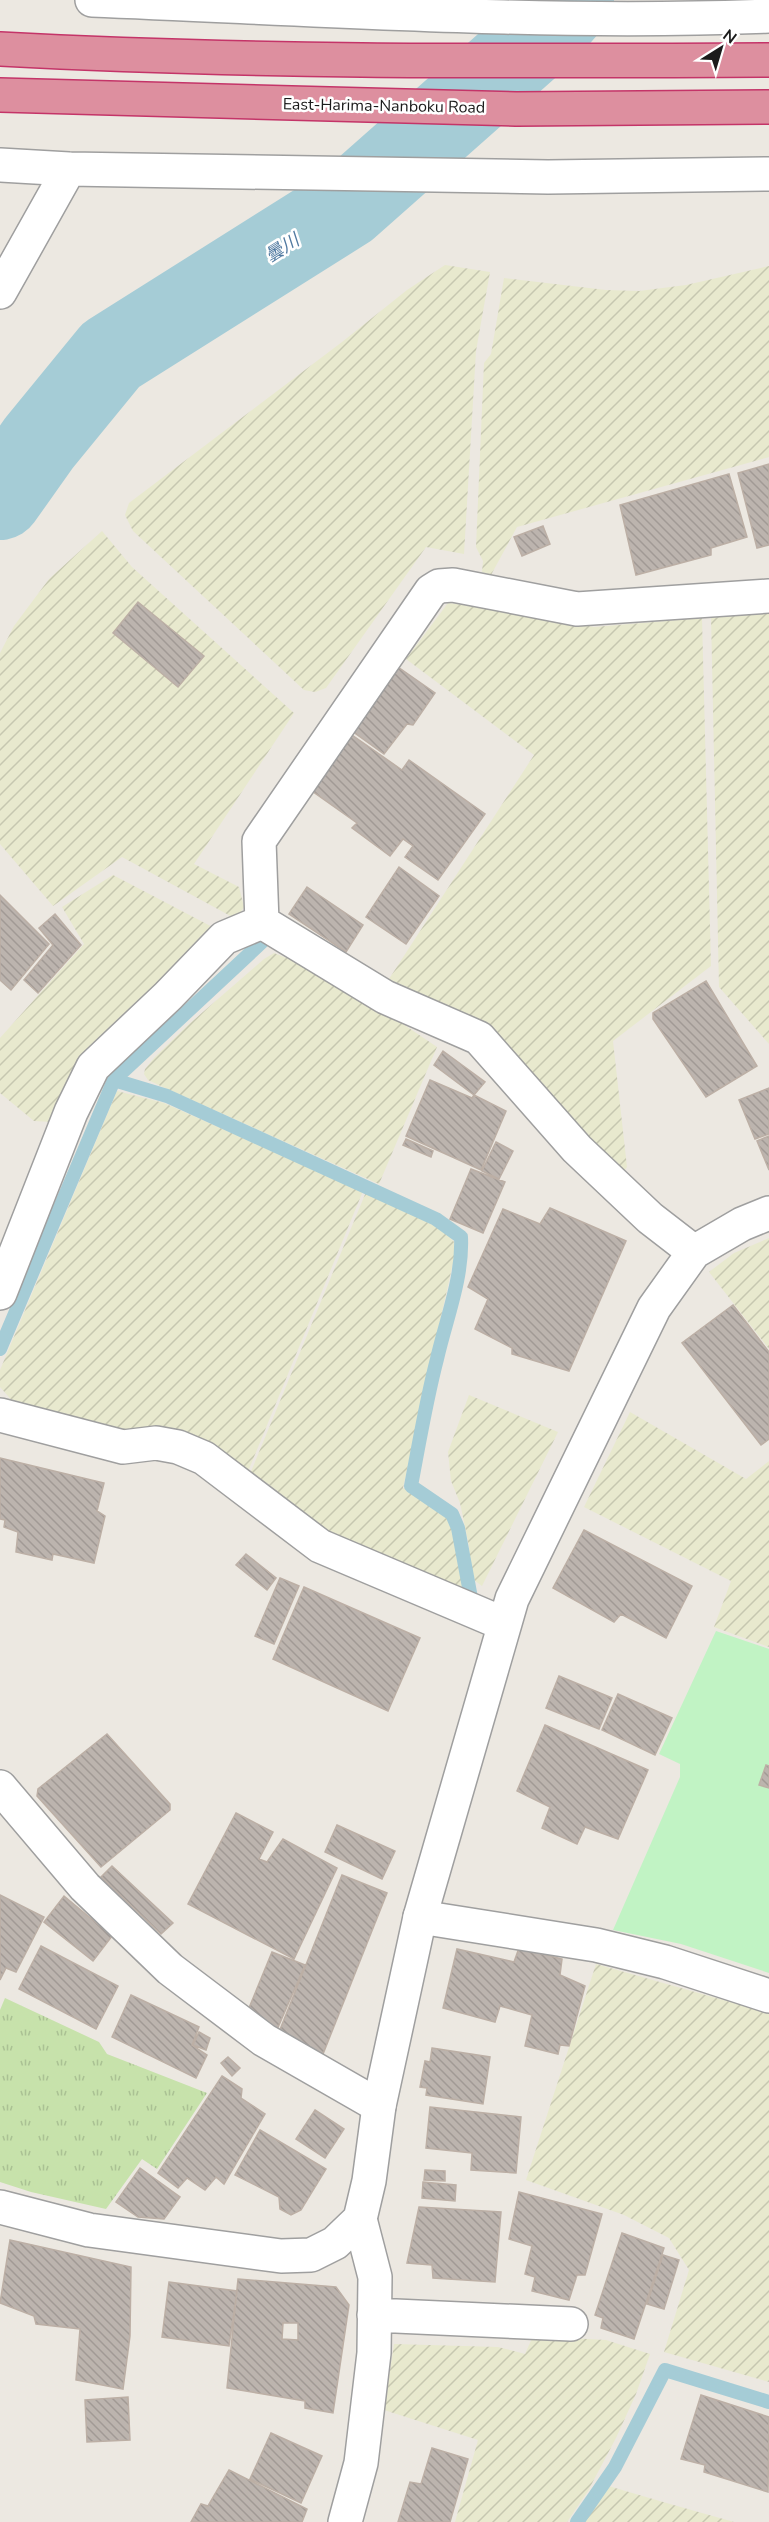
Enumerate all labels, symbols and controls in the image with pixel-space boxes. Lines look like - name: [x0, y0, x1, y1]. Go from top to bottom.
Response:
- north arrow: [691, 18, 751, 78]
- text: N: [718, 24, 741, 49]
- street label: East-Harima-Nanboku Road: [283, 93, 485, 119]
- water label: 曇川: [260, 227, 305, 268]

